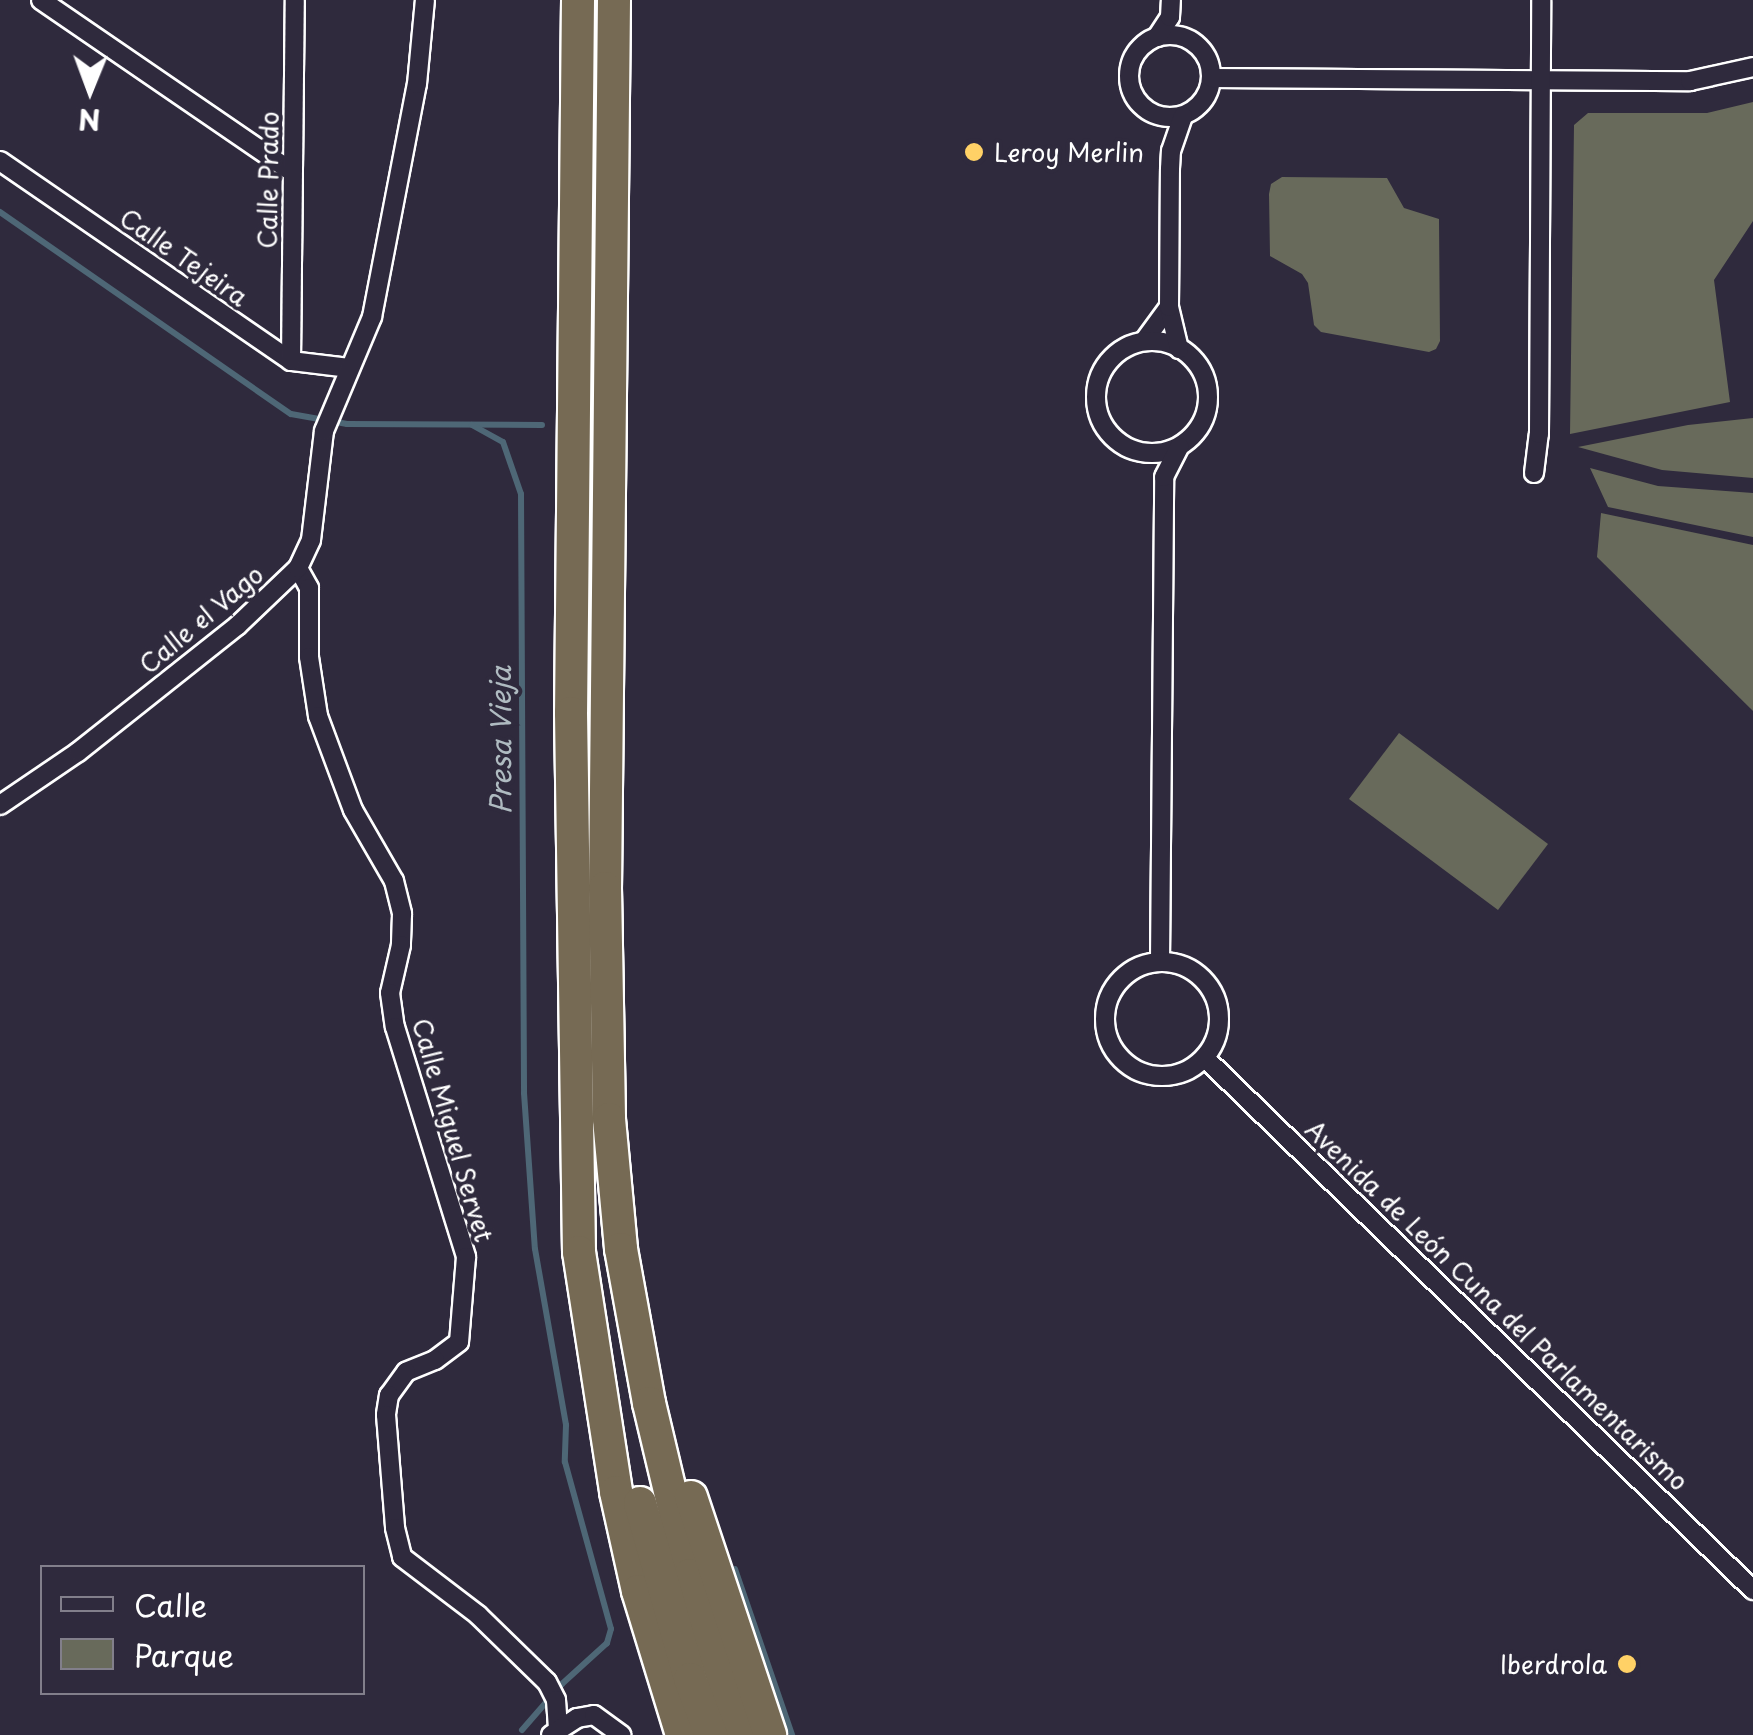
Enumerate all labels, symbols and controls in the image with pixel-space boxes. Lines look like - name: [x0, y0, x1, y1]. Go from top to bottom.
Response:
- north arrow: [40, 40, 140, 140]
- text: N: [78, 99, 101, 142]
- street label: Calle Prado: [252, 111, 284, 249]
- place label: Leroy Merlin: [994, 137, 1146, 167]
- marker: Leroy Merlin: [963, 141, 985, 163]
- street label: Calle Tejeira: [115, 202, 253, 312]
- street label: Calle el Vago: [132, 558, 270, 680]
- water label: Presa Vieja: [483, 665, 517, 815]
- street label: Calle Miguel Servet: [407, 1014, 499, 1246]
- street label: Avenida de León Cuna del Parlamentarismo: [1298, 1112, 1696, 1498]
- legend: [40, 1565, 365, 1695]
- text: Calle: [134, 1582, 207, 1627]
- text: Parque: [134, 1632, 234, 1677]
- place label: Iberdrola: [1500, 1649, 1607, 1679]
- marker: Iberdrola: [1616, 1653, 1638, 1675]

